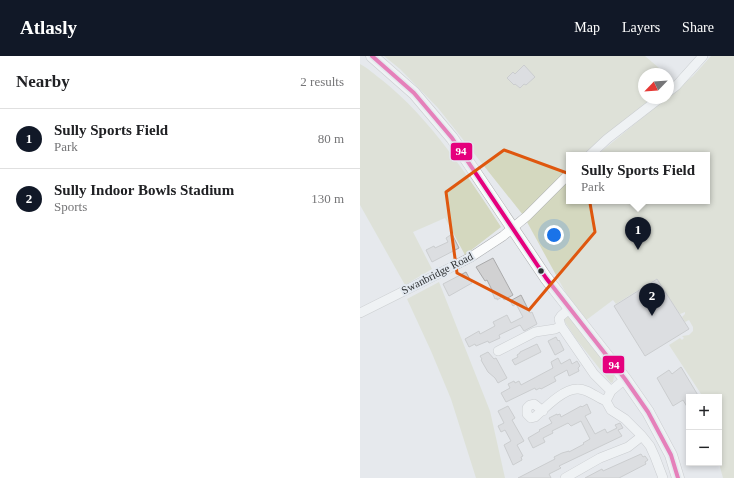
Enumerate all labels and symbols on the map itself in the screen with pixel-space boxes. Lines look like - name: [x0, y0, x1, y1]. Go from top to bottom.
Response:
- north arrow: [638, 68, 674, 104]
- line badge: 94: [450, 142, 473, 161]
- text: 94: [456, 145, 467, 157]
- pin: 1: [625, 217, 651, 250]
- your location: [544, 225, 564, 245]
- street label: Swanbridge Road: [399, 250, 475, 296]
- unlabelled marker: [536, 266, 546, 276]
- pin: 2: [639, 283, 665, 316]
- line badge: 94: [602, 355, 625, 374]
- text: 94: [609, 359, 620, 371]

